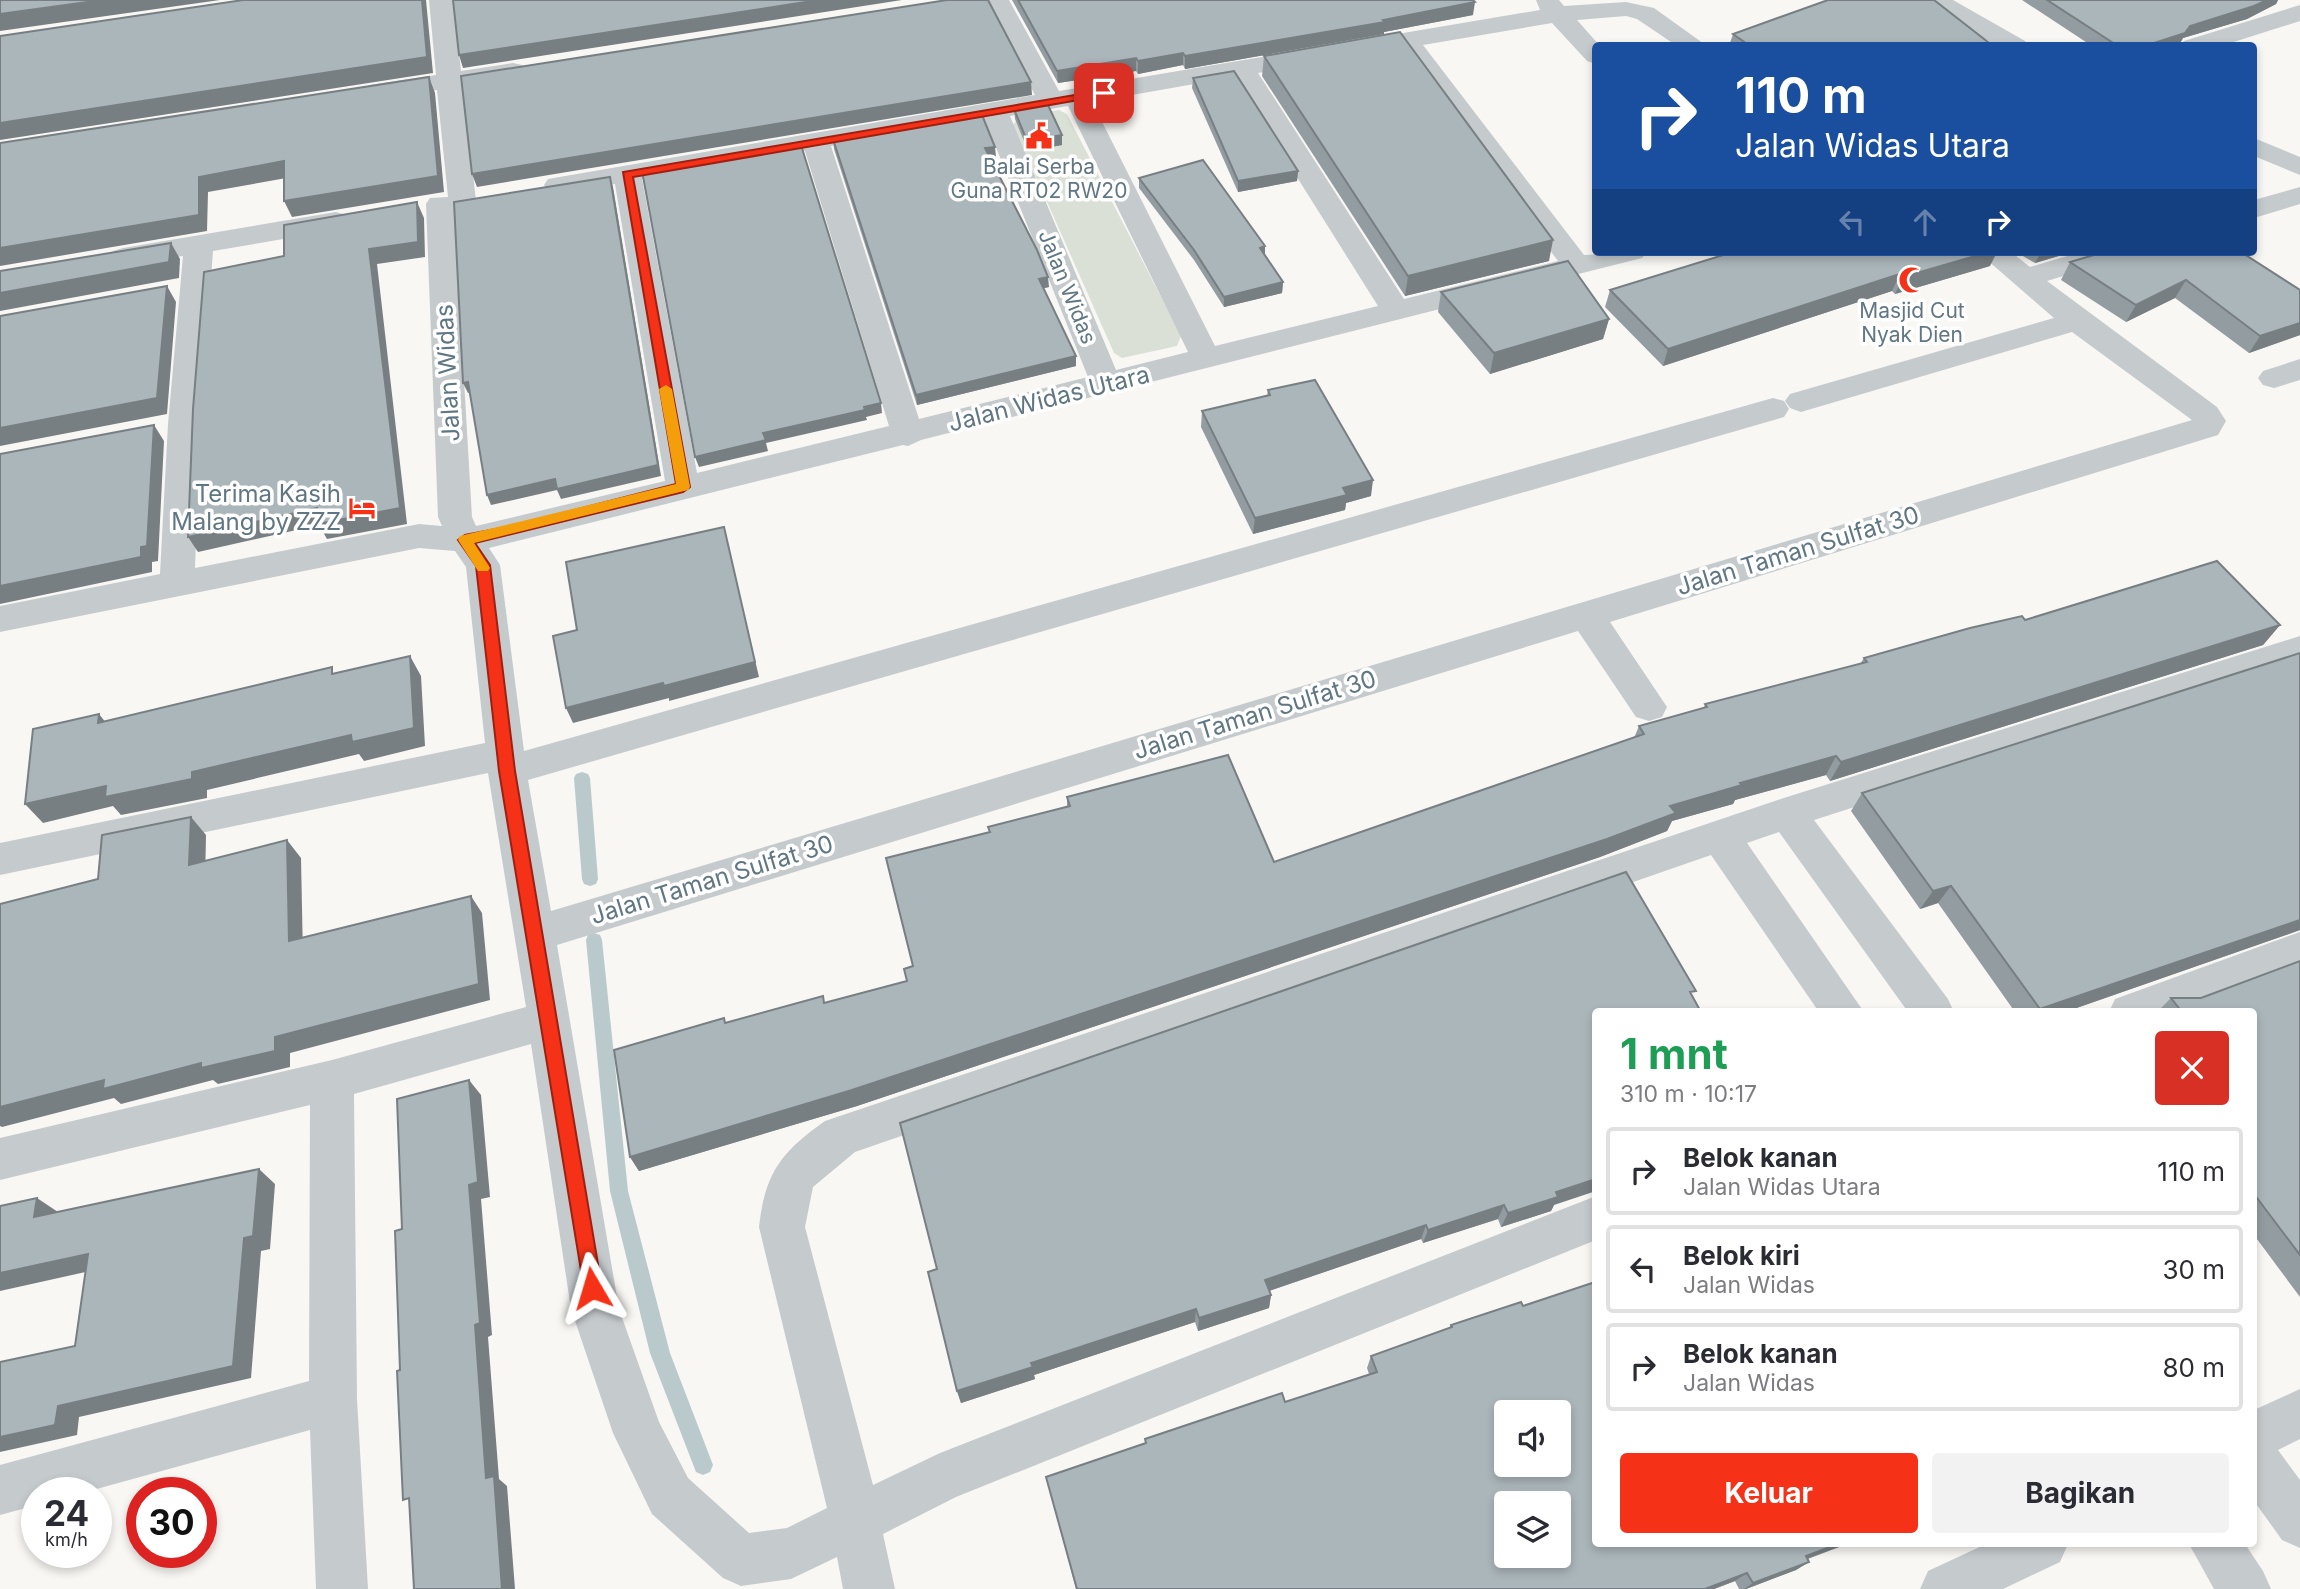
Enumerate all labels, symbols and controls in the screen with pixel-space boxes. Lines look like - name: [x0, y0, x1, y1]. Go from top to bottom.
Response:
- pin: [1074, 63, 1134, 123]
- text: 110 m: [1735, 66, 1867, 125]
- icon: right: [1620, 70, 1711, 161]
- icon: arrive: [1085, 74, 1123, 112]
- public building icon: Balai Serba Guna RT02 RW20: [1024, 121, 1054, 151]
- text: Jalan Widas Utara: [1735, 126, 2010, 165]
- place label: Balai Serba Guna RT02 RW20: [951, 154, 1127, 203]
- icon: left: [1833, 203, 1871, 241]
- icon: ahead: [1906, 203, 1944, 241]
- icon: right: [1979, 203, 2017, 241]
- street label: Jalan Widas: [1033, 226, 1102, 347]
- mosque icon: Masjid Cut Nyak Dien: [1897, 265, 1927, 295]
- place label: Masjid Cut Nyak Dien: [1859, 298, 1965, 347]
- street label: Jalan Widas: [429, 304, 466, 443]
- street label: Jalan Widas Utara: [945, 359, 1152, 438]
- place label: Terima Kasih Malang by ZZZ: [171, 479, 341, 536]
- hotel icon: Terima Kasih Malang by ZZZ: [347, 493, 377, 523]
- street label: Jalan Taman Sulfat 30: [1673, 500, 1923, 601]
- street label: Jalan Taman Sulfat 30: [1130, 664, 1380, 765]
- street label: Jalan Taman Sulfat 30: [587, 829, 837, 930]
- text: 1 mnt: [1620, 1028, 1728, 1079]
- button: close: [2155, 1031, 2229, 1105]
- text: 310 m · 10:17: [1620, 1080, 1757, 1108]
- text: Belok kanan: [1683, 1142, 1838, 1173]
- icon: right: [1624, 1152, 1662, 1190]
- text: 110 m: [2157, 1156, 2225, 1187]
- text: Jalan Widas Utara: [1683, 1173, 1881, 1201]
- text: Belok kiri: [1683, 1240, 1800, 1271]
- icon: left: [1624, 1250, 1662, 1288]
- position arrow: [555, 1251, 629, 1325]
- text: 30 m: [2162, 1254, 2225, 1285]
- text: Jalan Widas: [1683, 1271, 1815, 1299]
- text: Belok kanan: [1683, 1338, 1838, 1369]
- icon: right: [1624, 1348, 1662, 1386]
- text: 80 m: [2162, 1352, 2225, 1383]
- text: Jalan Widas: [1683, 1369, 1815, 1397]
- map controls: [1494, 1400, 1571, 1568]
- button: sound: [1494, 1400, 1571, 1477]
- button: Keluar: [1620, 1453, 1918, 1533]
- button: Bagikan: [1932, 1453, 2229, 1533]
- speed limit sign: 30: [126, 1477, 217, 1568]
- button: layers: [1494, 1491, 1571, 1568]
- text: 24: [44, 1492, 89, 1534]
- text: km/h: [45, 1529, 88, 1550]

